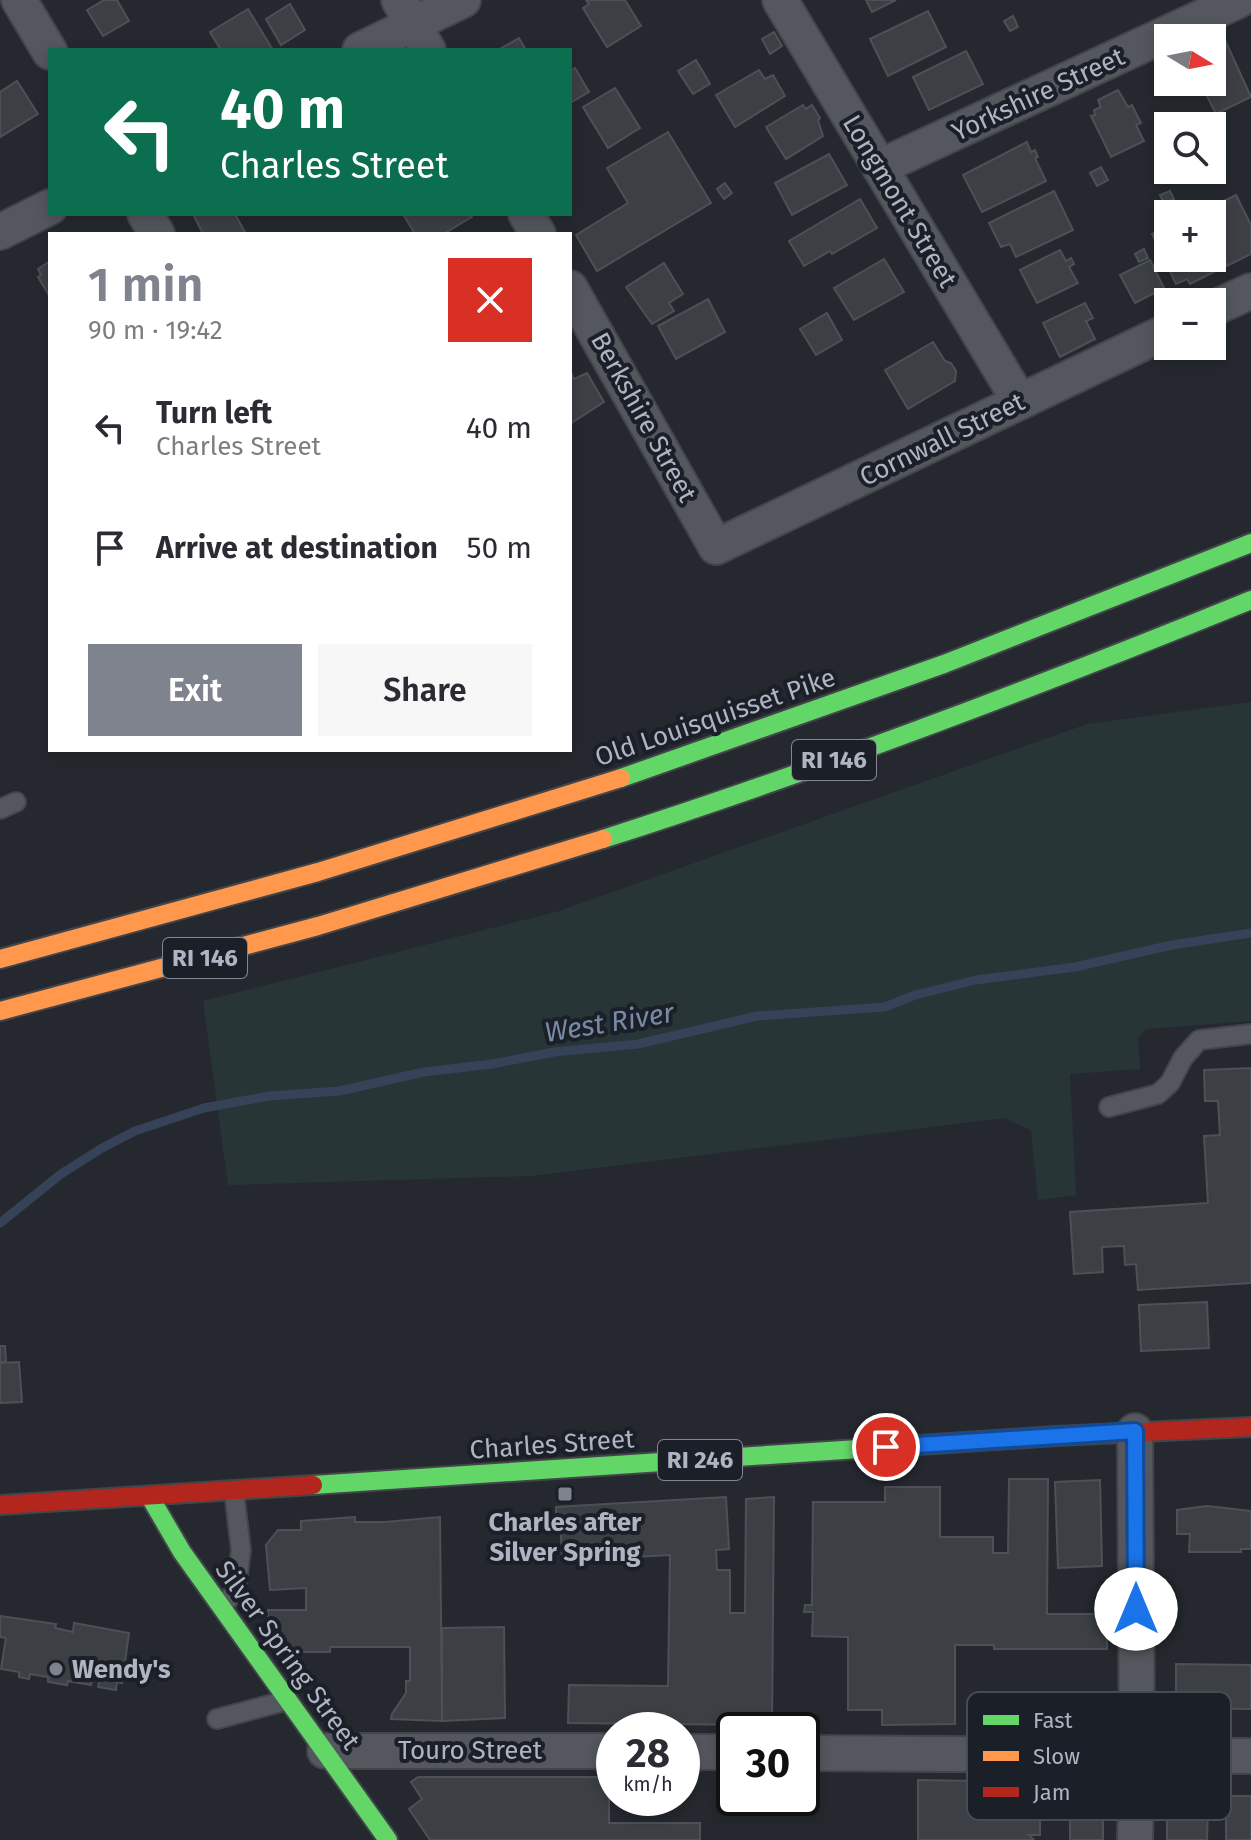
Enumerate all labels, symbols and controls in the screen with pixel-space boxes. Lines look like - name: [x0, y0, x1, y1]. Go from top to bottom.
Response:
- north arrow: [1154, 24, 1226, 96]
- map controls: [1154, 24, 1226, 360]
- street label: Yorkshire Street: [947, 41, 1130, 148]
- text: 40 m: [220, 76, 345, 143]
- icon: left: [88, 80, 192, 184]
- street label: Longmont Street: [836, 109, 964, 294]
- button: search: [1154, 112, 1226, 184]
- text: Charles Street: [220, 144, 448, 188]
- button: +: [1154, 200, 1226, 272]
- text: 1 min: [88, 256, 204, 314]
- button: close: [448, 258, 532, 342]
- button: −: [1154, 288, 1226, 360]
- text: 90 m · 19:42: [88, 315, 223, 346]
- street label: Berkshire Street: [584, 327, 703, 508]
- street label: Cornwall Street: [855, 386, 1030, 493]
- text: Turn left: [156, 395, 272, 431]
- icon: left: [88, 406, 132, 450]
- text: 40 m: [466, 410, 532, 446]
- text: Charles Street: [156, 431, 321, 462]
- icon: arrive: [88, 526, 132, 570]
- text: Arrive at destination: [156, 530, 438, 566]
- text: 50 m: [467, 530, 532, 566]
- button: Exit: [88, 644, 302, 736]
- button: Share: [318, 644, 532, 736]
- street label: Old Louisquisset Pike: [591, 662, 839, 773]
- road number: RI 146: [792, 740, 876, 780]
- road number: RI 146: [163, 938, 247, 978]
- water label: West River: [542, 996, 677, 1049]
- pin: [852, 1413, 920, 1481]
- street label: Charles Street: [469, 1423, 636, 1466]
- icon: arrive: [864, 1425, 908, 1469]
- road number: RI 246: [658, 1440, 742, 1480]
- marker: Charles after Silver Spring: [556, 1485, 574, 1503]
- place label: Charles after Silver Spring: [489, 1507, 642, 1568]
- street label: Silver Spring Street: [209, 1555, 367, 1756]
- position arrow: [1094, 1567, 1178, 1651]
- place label: Wendy's: [72, 1654, 171, 1685]
- marker: Wendy's: [47, 1660, 65, 1678]
- legend: [967, 1692, 1231, 1820]
- text: Fast: [1033, 1707, 1073, 1734]
- speed limit sign: 30: [716, 1712, 820, 1816]
- text: 28: [626, 1730, 670, 1778]
- street label: Touro Street: [398, 1735, 543, 1766]
- text: Slow: [1033, 1743, 1080, 1770]
- text: km/h: [623, 1772, 673, 1796]
- text: Jam: [1033, 1779, 1071, 1806]

